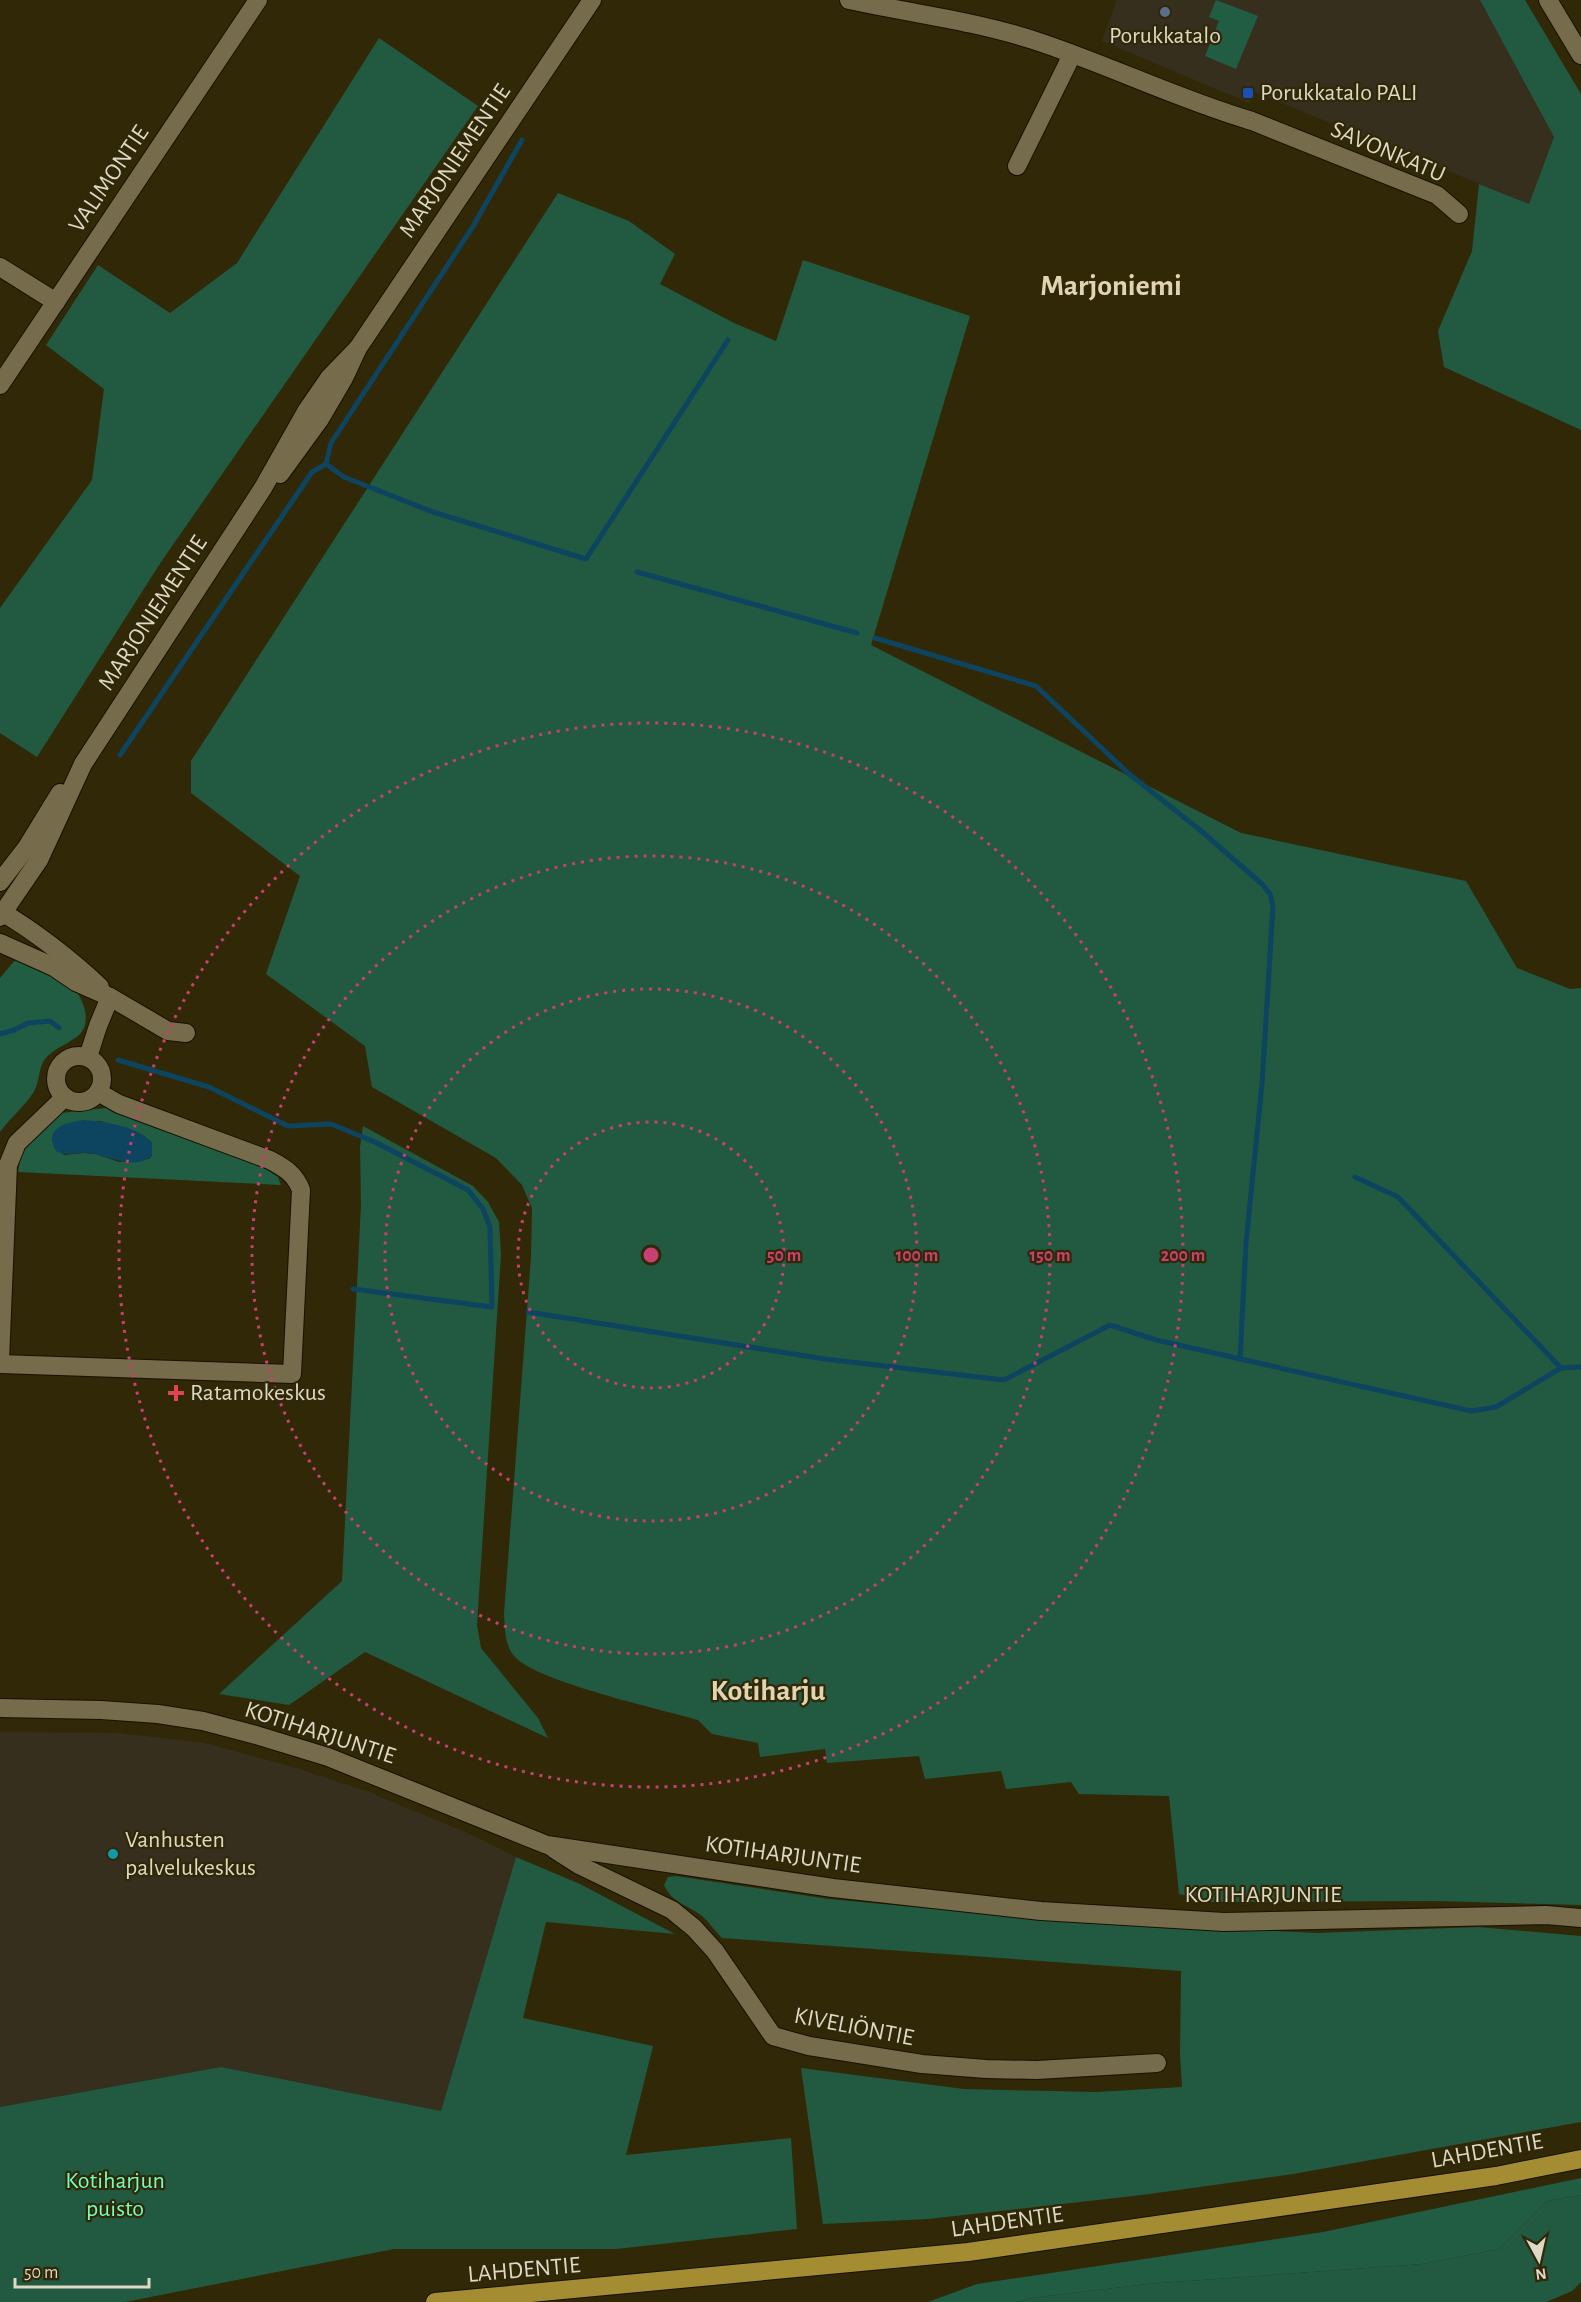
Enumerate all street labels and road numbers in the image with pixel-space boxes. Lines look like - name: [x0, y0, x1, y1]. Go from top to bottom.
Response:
- street label: MARJONIEMENTIE: [395, 80, 515, 242]
- street label: SAVONKATU: [1327, 117, 1449, 187]
- street label: VALIMONTIE: [65, 121, 154, 237]
- street label: MARJONIEMENTIE: [94, 531, 212, 695]
- street label: KOTIHARJUNTIE: [242, 1697, 399, 1769]
- street label: KOTIHARJUNTIE: [704, 1832, 863, 1878]
- street label: KOTIHARJUNTIE: [1185, 1883, 1342, 1907]
- street label: KIVELIÖNTIE: [792, 2003, 916, 2050]
- street label: LAHDENTIE: [1429, 2129, 1545, 2173]
- street label: LAHDENTIE: [949, 2202, 1065, 2242]
- street label: LAHDENTIE: [467, 2253, 582, 2287]

